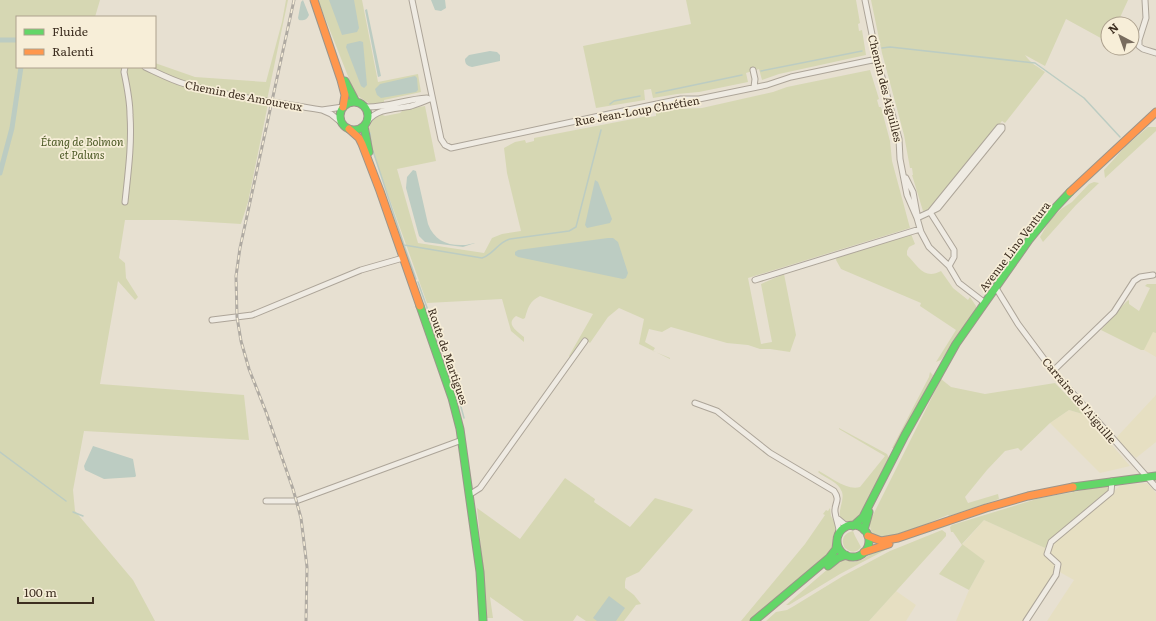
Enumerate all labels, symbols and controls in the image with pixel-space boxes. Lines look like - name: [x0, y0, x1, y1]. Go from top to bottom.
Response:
- legend: [16, 16, 156, 68]
- north arrow: [1100, 16, 1140, 56]
- text: N: [1104, 19, 1122, 37]
- text: Fluide: [52, 22, 88, 40]
- street label: Chemin des Aiguilles: [865, 33, 907, 143]
- text: Ralenti: [52, 42, 93, 60]
- street label: Chemin des Amoureux: [184, 76, 305, 114]
- street label: Rue Jean-Loup Chrétien: [573, 91, 701, 129]
- park label: Étang de Bolmon et Paluns: [41, 133, 124, 162]
- street label: Avenue Lino Ventura: [975, 197, 1053, 294]
- street label: Route de Martigues: [425, 306, 473, 406]
- street label: Carraire de l'Aiguille: [1039, 354, 1121, 447]
- scale bar: [18, 579, 93, 605]
- text: 100 m: [24, 583, 57, 601]

